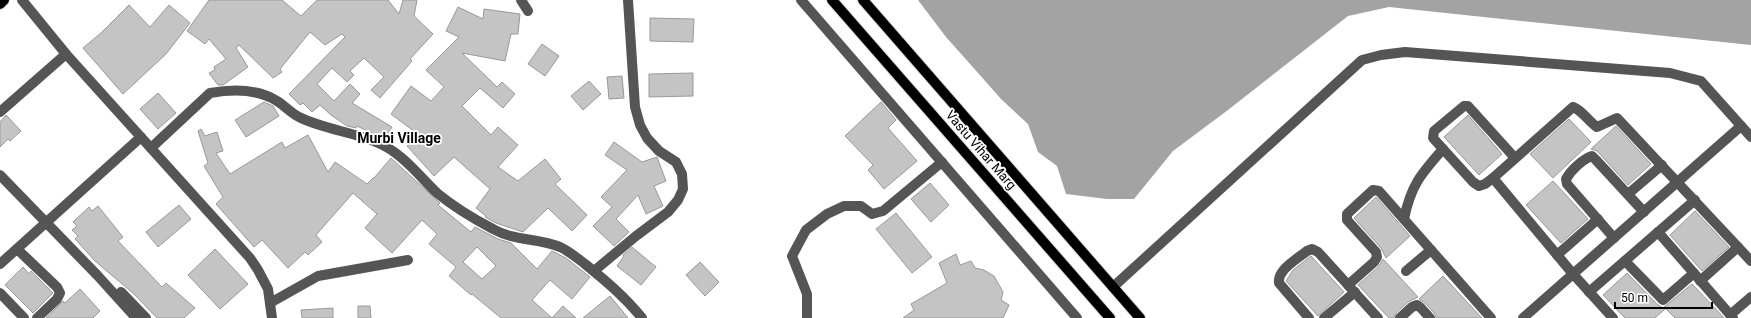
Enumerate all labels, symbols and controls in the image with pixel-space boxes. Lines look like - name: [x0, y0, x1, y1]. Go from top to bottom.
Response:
- street label: Vastu Vihar Marg: [943, 107, 1019, 193]
- district label: Murbi Village: [357, 130, 441, 146]
- scale bar: [1615, 284, 1712, 310]
- text: 50 m: [1621, 291, 1648, 305]

